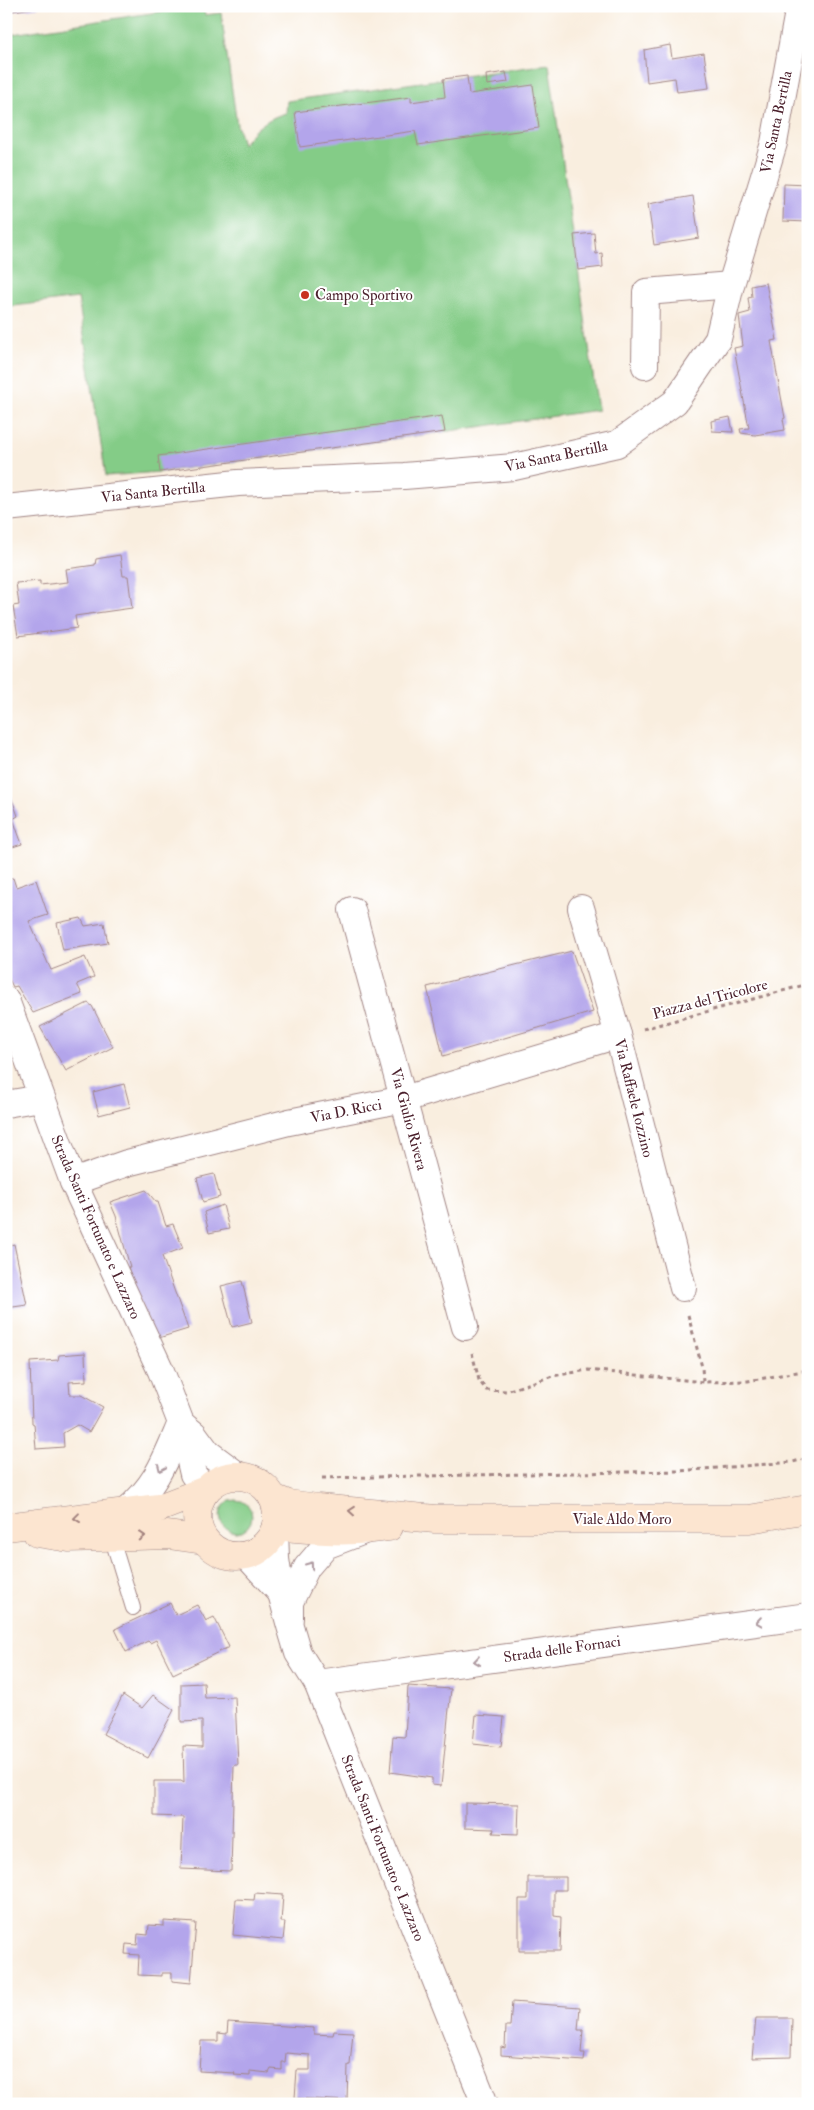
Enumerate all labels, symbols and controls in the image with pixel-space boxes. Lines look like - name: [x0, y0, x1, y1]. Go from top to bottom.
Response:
- street label: Via Santa Bertilla: [756, 68, 797, 175]
- place label: Campo Sportivo: [315, 286, 413, 306]
- marker: Campo Sportivo: [299, 289, 311, 301]
- street label: Via Santa Bertilla: [503, 436, 610, 477]
- street label: Via Santa Bertilla: [100, 477, 207, 507]
- street label: Piazza del Tricolore: [651, 975, 770, 1024]
- street label: Via Raffaele Iozzino: [610, 1037, 657, 1159]
- street label: Via Giulio Rivera: [386, 1066, 432, 1173]
- street label: Via D. Ricci: [309, 1095, 383, 1128]
- street label: Strada Santi Fortunato e Lazzaro: [46, 1132, 145, 1322]
- one-way arrow: [157, 1463, 168, 1472]
- one-way arrow: [348, 1506, 356, 1517]
- street label: Viale Aldo Moro: [572, 1510, 672, 1529]
- one-way arrow: [72, 1512, 80, 1523]
- one-way arrow: [138, 1531, 146, 1541]
- one-way arrow: [304, 1561, 313, 1571]
- one-way arrow: [755, 1616, 763, 1627]
- street label: Strada delle Fornaci: [502, 1632, 622, 1667]
- one-way arrow: [473, 1655, 481, 1666]
- street label: Strada Santi Fortunato e Lazzaro: [336, 1752, 429, 1944]

